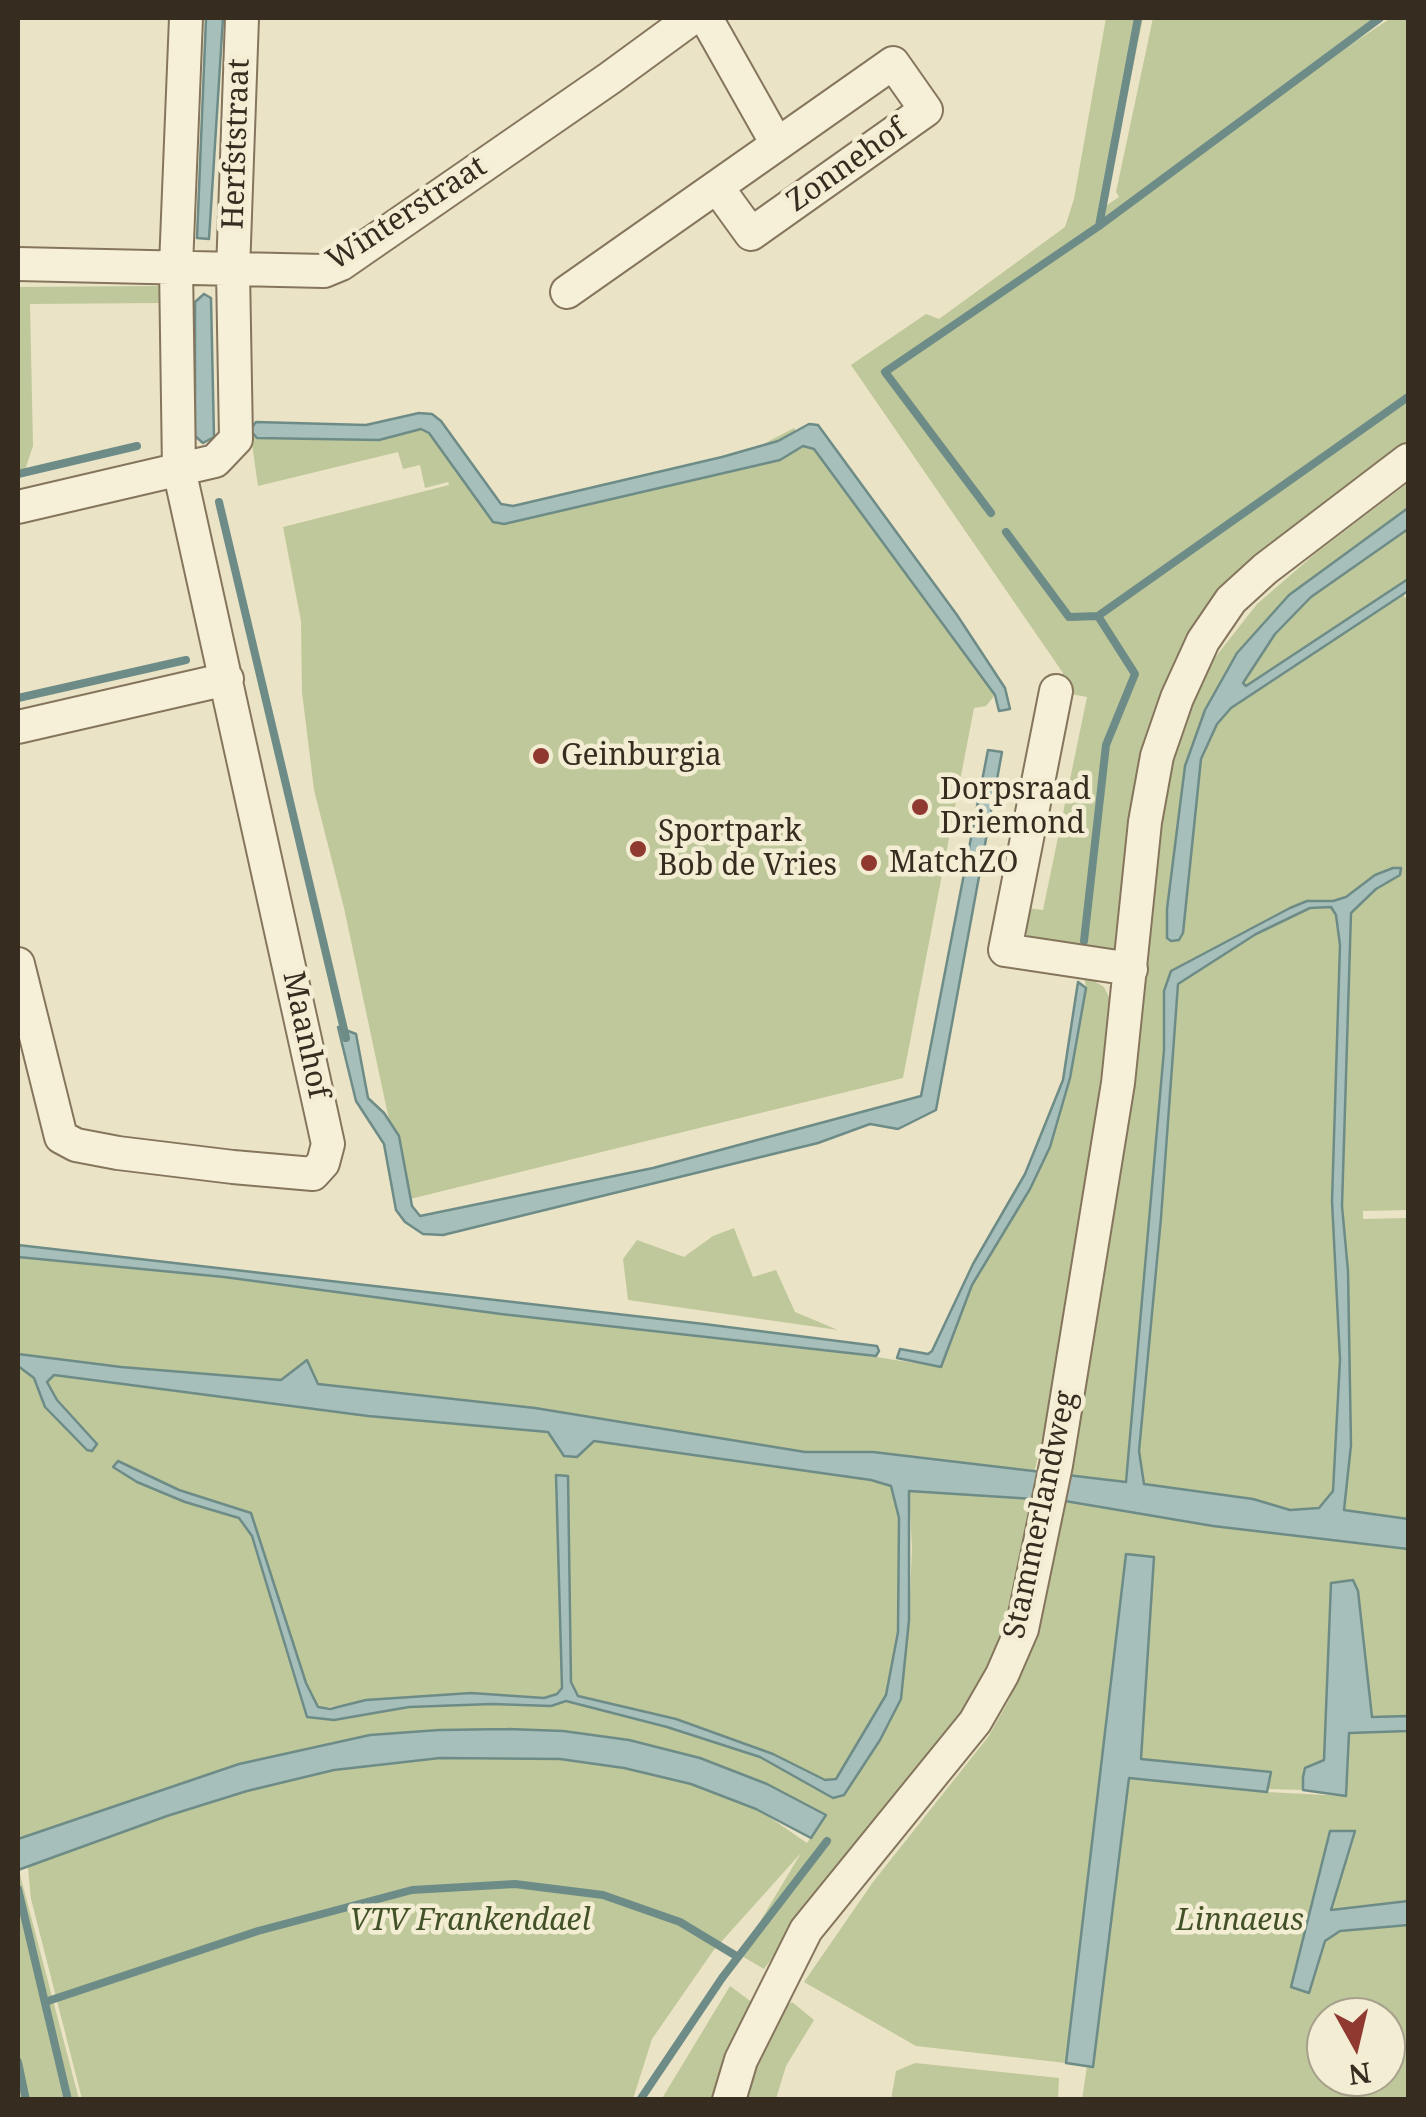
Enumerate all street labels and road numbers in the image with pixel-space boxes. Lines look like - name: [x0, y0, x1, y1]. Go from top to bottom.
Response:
- street label: Herfststraat: [216, 58, 258, 230]
- street label: Zonnehof: [780, 112, 914, 220]
- street label: Winterstraat: [320, 149, 494, 279]
- street label: Maanhof: [274, 968, 336, 1102]
- street label: Stammerlandweg: [997, 1388, 1085, 1642]

